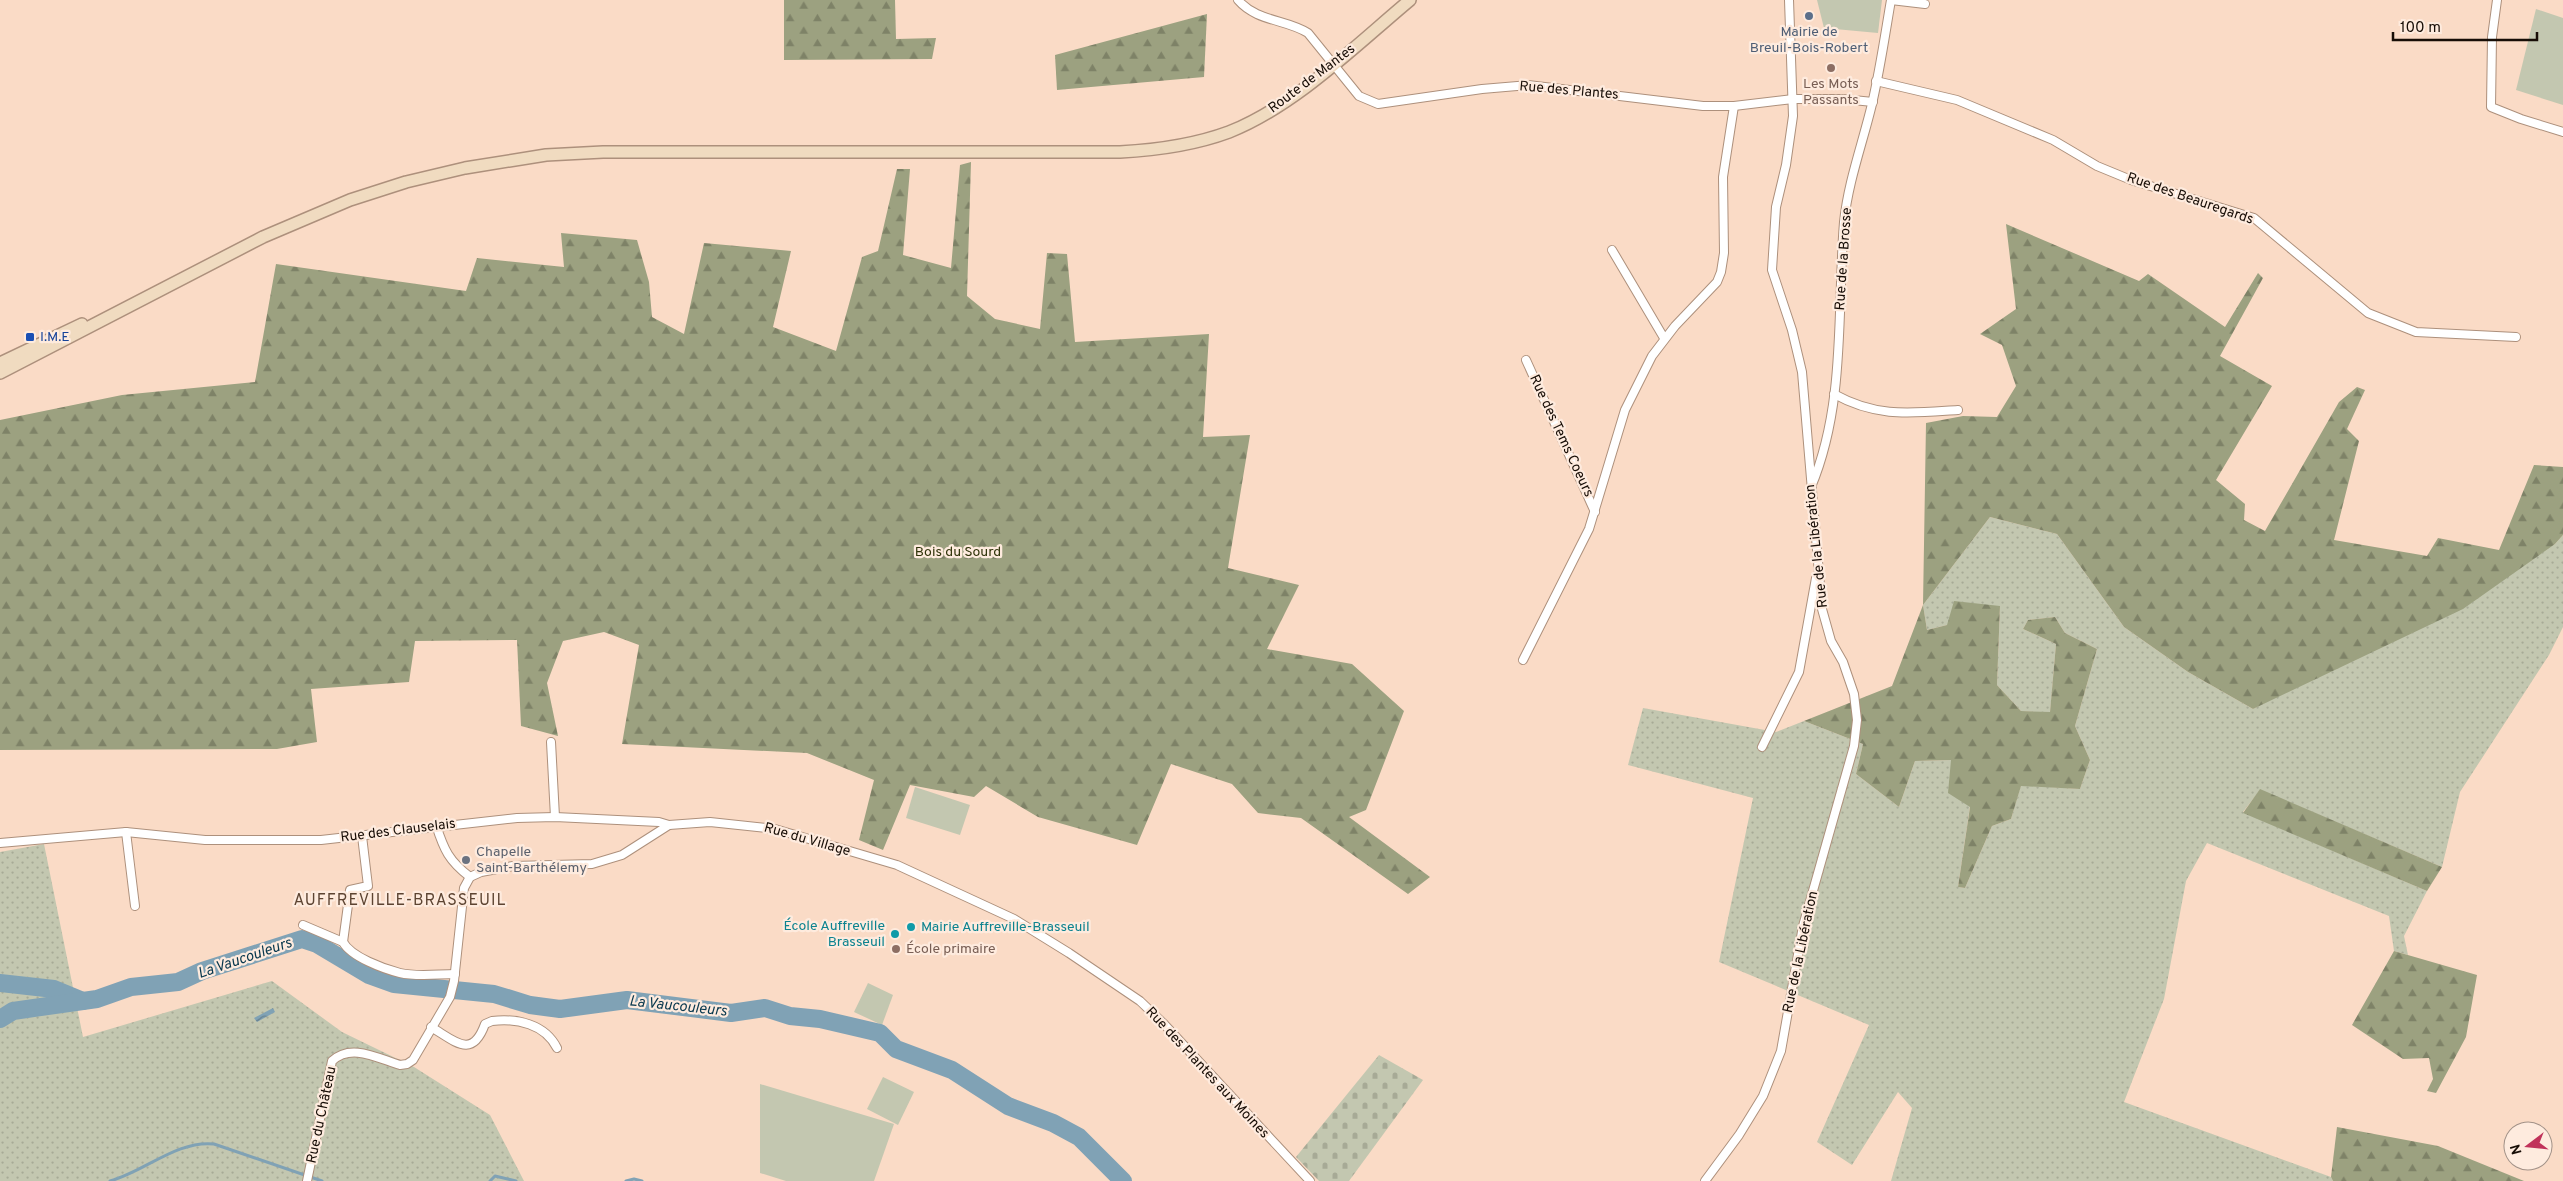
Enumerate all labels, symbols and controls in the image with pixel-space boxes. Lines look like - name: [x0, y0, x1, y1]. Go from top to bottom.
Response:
- marker: Mairie de Breuil-Bois-Robert: [1803, 10, 1815, 22]
- scale bar: [2393, 10, 2537, 42]
- text: 100 m: [2400, 19, 2441, 38]
- place label: Mairie de Breuil-Bois-Robert: [1750, 24, 1868, 57]
- street label: Route de Mantes: [1265, 41, 1359, 117]
- marker: Les Mots Passants: [1825, 62, 1837, 74]
- place label: Les Mots Passants: [1803, 76, 1859, 109]
- street label: Rue des Plantes: [1519, 78, 1619, 104]
- street label: Rue des Beauregards: [2124, 169, 2256, 229]
- street label: Rue de la Brosse: [1832, 207, 1856, 311]
- place label: I.M.E: [40, 329, 70, 346]
- marker: I.M.E: [24, 331, 36, 343]
- street label: Rue des Tems Coeurs: [1525, 372, 1597, 500]
- street label: Rue de la Libération: [1802, 483, 1832, 609]
- park label: Bois du Sourd: [915, 544, 1001, 561]
- street label: Rue des Clauselais: [339, 815, 457, 847]
- street label: Rue du Village: [762, 820, 852, 860]
- place label: Chapelle Saint-Barthélemy: [476, 844, 587, 877]
- marker: Chapelle Saint-Barthélemy: [460, 854, 472, 866]
- street label: Rue de la Libération: [1780, 889, 1822, 1015]
- district label: AUFFREVILLE-BRASSEUIL: [294, 891, 506, 911]
- place label: École Auffreville Brasseuil: [784, 917, 885, 951]
- place label: Mairie Auffreville-Brasseuil: [921, 919, 1090, 936]
- marker: Mairie Auffreville-Brasseuil: [905, 921, 917, 933]
- marker: École Auffreville Brasseuil: [889, 928, 901, 940]
- water label: La Vaucouleurs: [195, 934, 295, 984]
- place label: École primaire: [906, 940, 996, 958]
- marker: École primaire: [890, 943, 902, 955]
- water label: La Vaucouleurs: [628, 992, 728, 1022]
- street label: Rue des Plantes aux Moines: [1142, 1004, 1272, 1142]
- street label: Rue du Château: [303, 1065, 341, 1165]
- north arrow: [2503, 1121, 2553, 1171]
- text: N: [2507, 1142, 2527, 1156]

